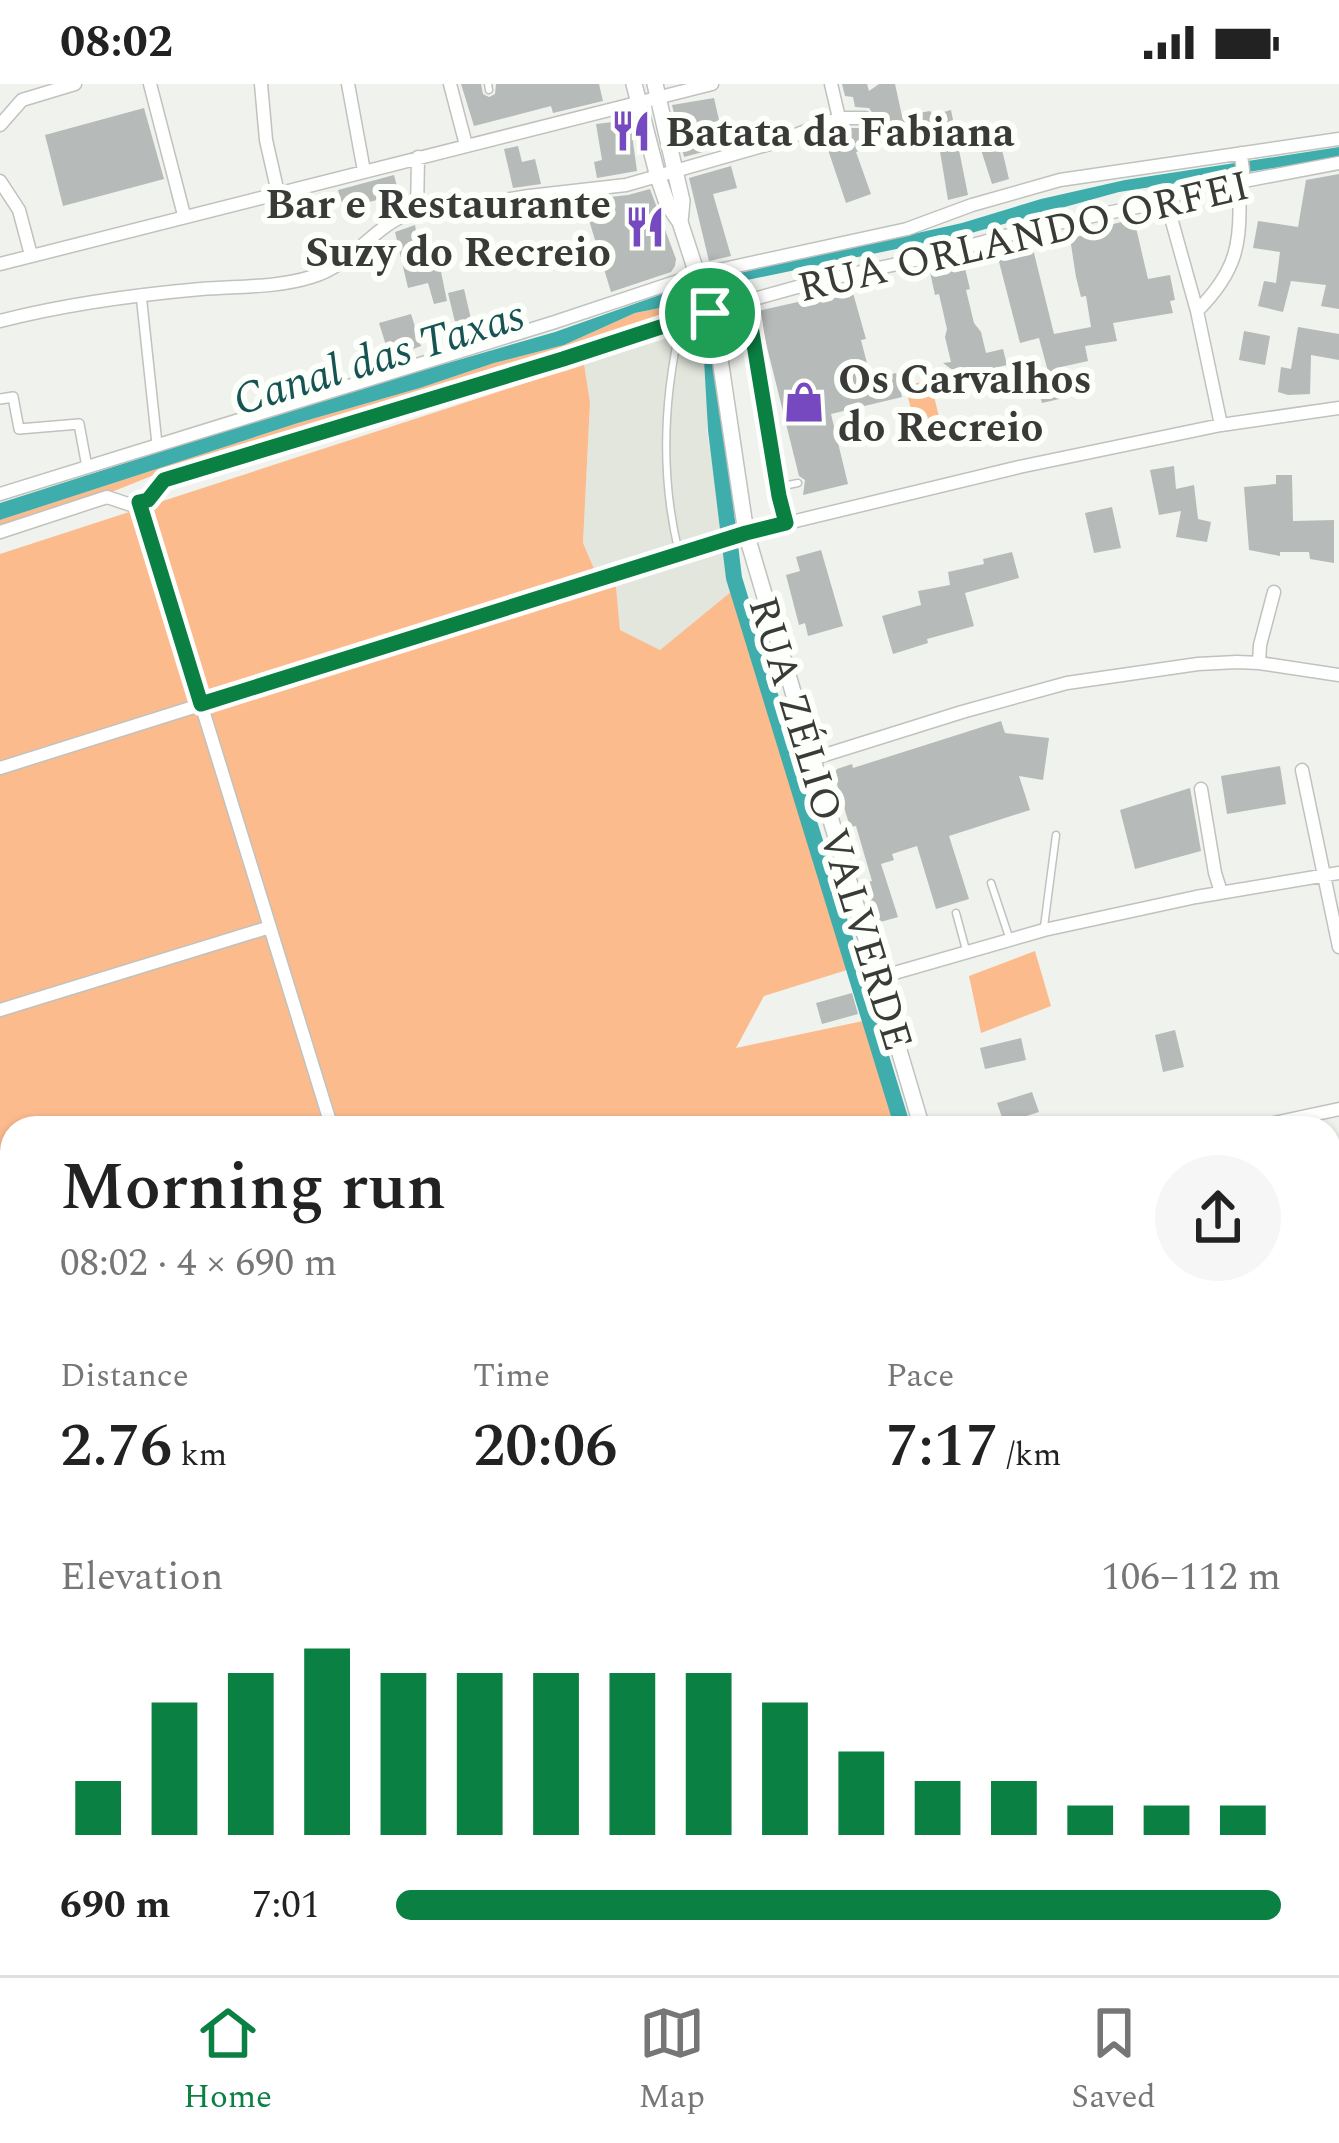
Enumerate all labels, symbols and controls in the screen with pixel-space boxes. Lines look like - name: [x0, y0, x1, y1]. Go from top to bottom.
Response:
- text: 08:02: [60, 8, 173, 77]
- place label: Batata da Fabiana: [665, 102, 1015, 165]
- restaurant icon: Batata da Fabiana: [608, 108, 654, 154]
- street label: RUA ORLANDO ORFEI: [791, 155, 1256, 320]
- place label: Bar e Restaurante Suzy do Recreio: [265, 174, 611, 285]
- restaurant icon: Bar e Restaurante Suzy do Recreio: [622, 204, 668, 250]
- pin: [659, 262, 761, 364]
- icon: arrive: [677, 280, 743, 346]
- water label: Canal das Taxas: [225, 281, 533, 435]
- place label: Os Carvalhos do Recreio: [838, 349, 1092, 460]
- shop icon: Os Carvalhos do Recreio: [781, 379, 827, 425]
- street label: RUA ZÉLIO VALVERDE: [730, 589, 929, 1059]
- text: Morning run: [60, 1138, 446, 1239]
- button: share: [1155, 1155, 1281, 1281]
- text: 08:02 · 4 × 690 m: [60, 1234, 337, 1293]
- text: Distance: [60, 1351, 189, 1401]
- text: Time: [473, 1351, 550, 1401]
- text: Pace: [886, 1351, 954, 1401]
- text: 2.76: [60, 1401, 172, 1493]
- text: 20:06: [473, 1401, 617, 1493]
- text: 7:17: [886, 1401, 998, 1493]
- text: km: [172, 1430, 227, 1480]
- text: /km: [998, 1430, 1061, 1480]
- text: Elevation: [60, 1548, 223, 1607]
- text: 106–112 m: [1101, 1548, 1281, 1607]
- text: 690 m: [60, 1876, 171, 1935]
- text: 7:01: [252, 1876, 320, 1935]
- tab: Home: [183, 2000, 272, 2122]
- tab: Map: [638, 2000, 705, 2122]
- tab: Saved: [1071, 2000, 1156, 2122]

